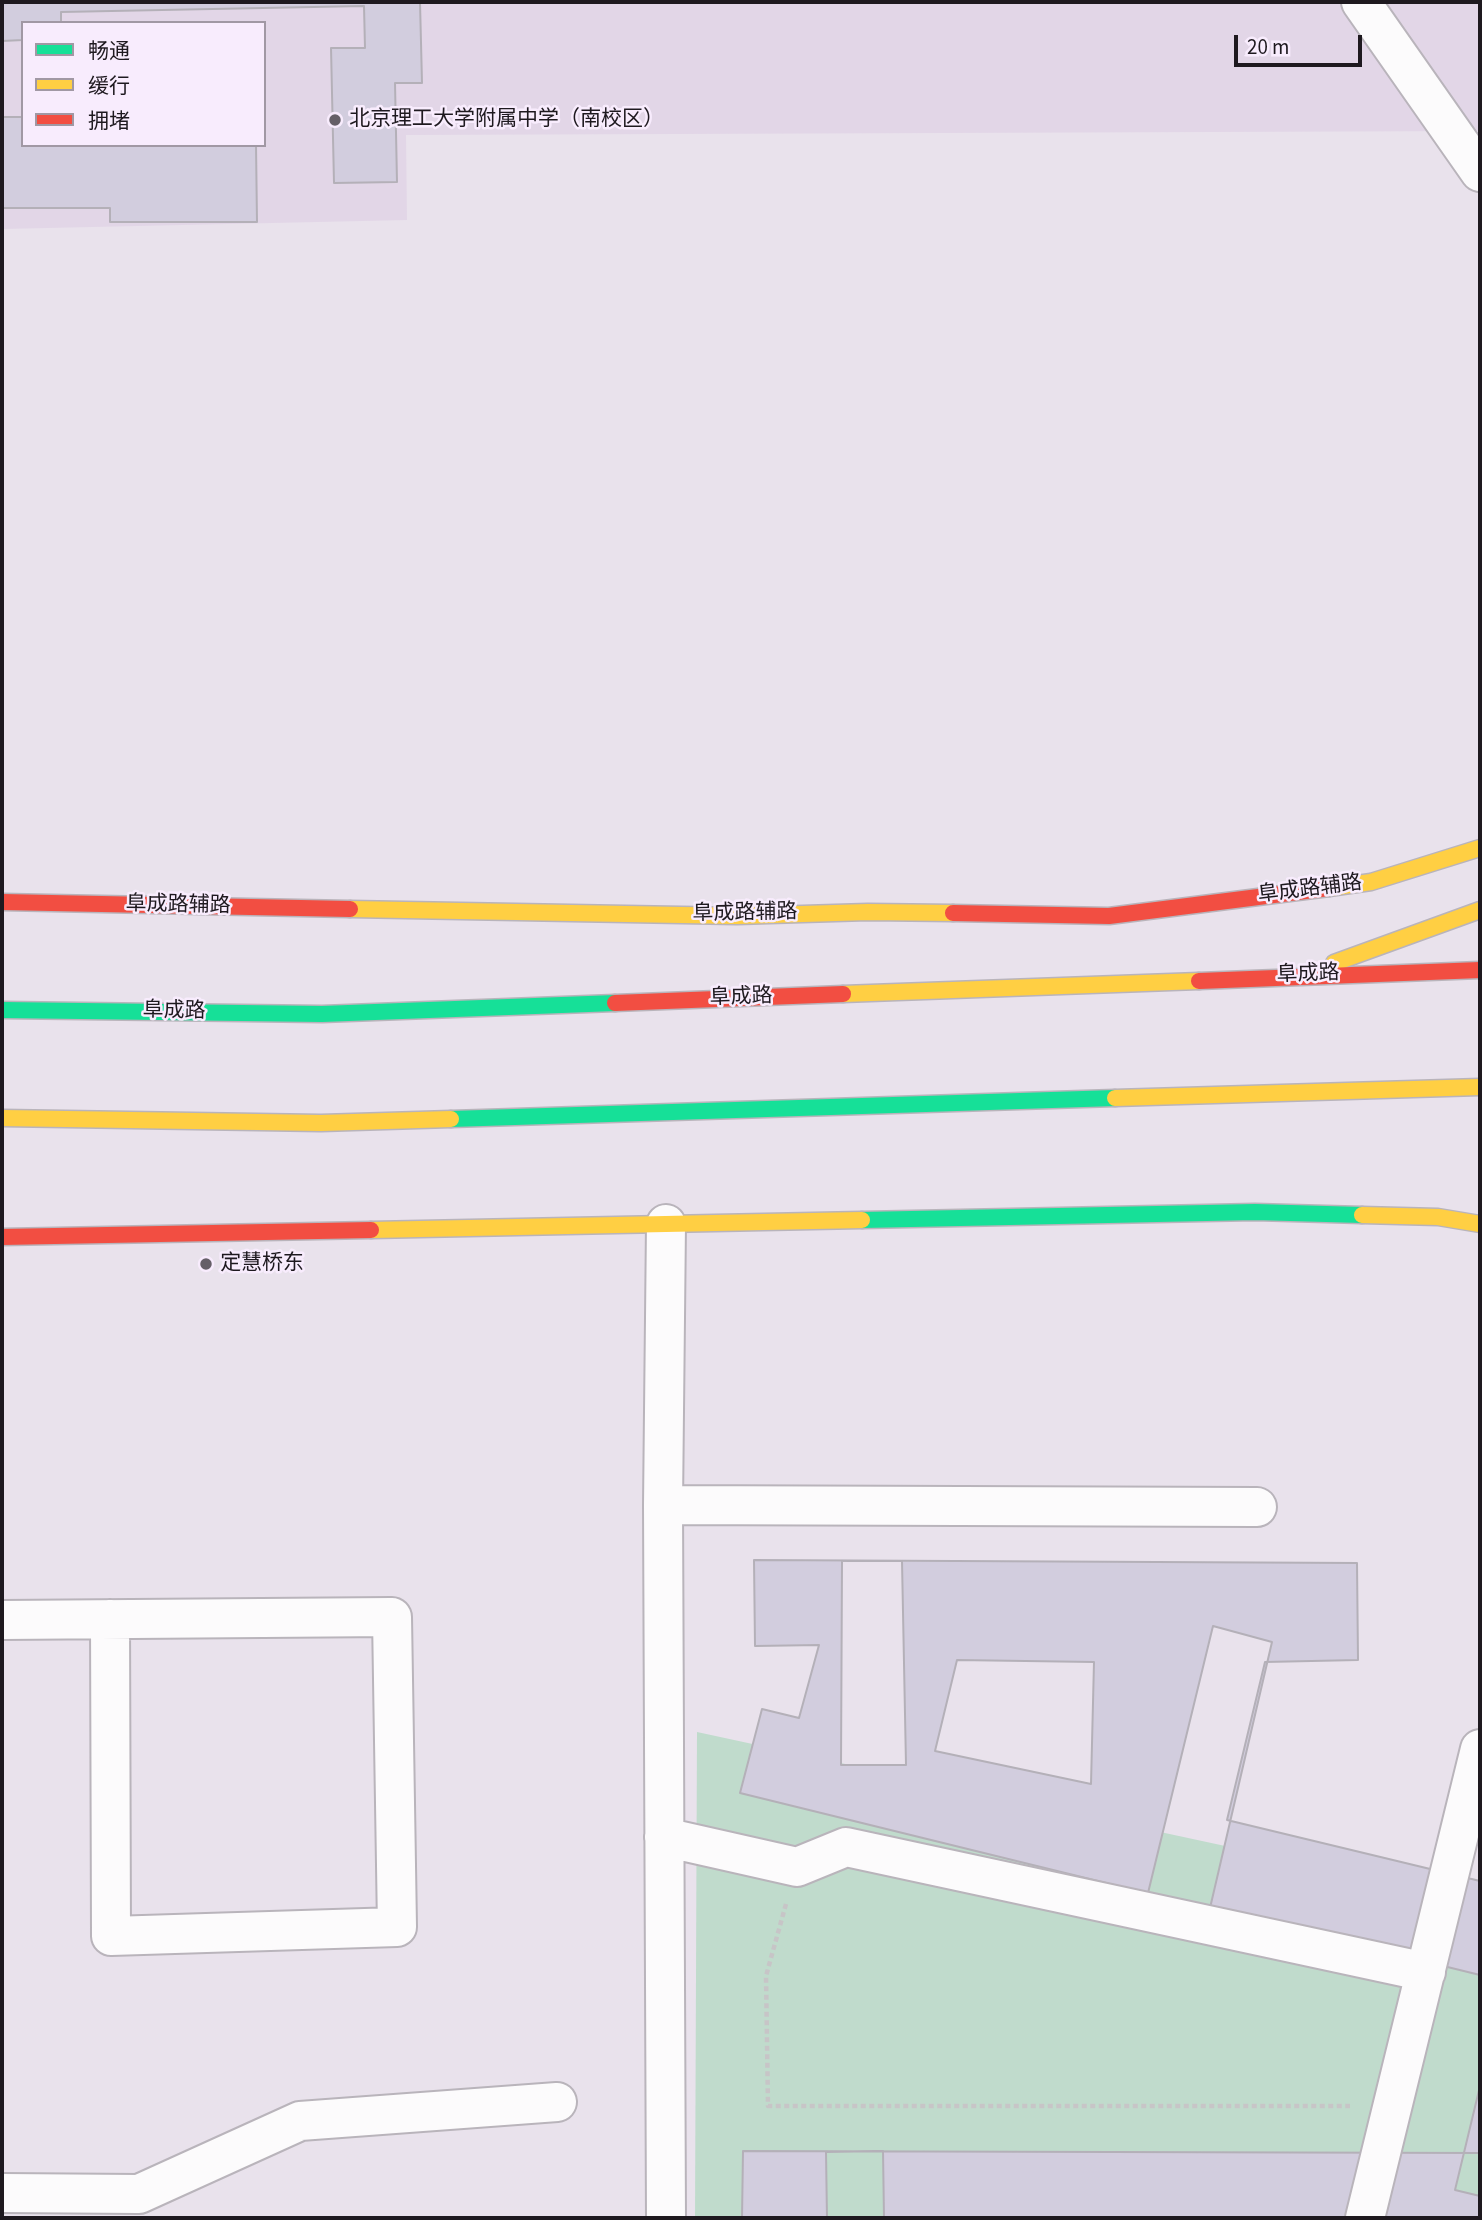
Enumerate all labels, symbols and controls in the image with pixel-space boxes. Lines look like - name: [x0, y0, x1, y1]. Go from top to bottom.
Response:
- legend: [21, 21, 266, 147]
- scale bar: [1237, 21, 1365, 65]
- text: 20 m: [1247, 32, 1289, 62]
- text: 畅通: [88, 36, 130, 66]
- text: 缓行: [88, 71, 130, 101]
- text: 拥堵: [88, 106, 130, 136]
- place label: 北京理工大学附属中学（南校区）: [349, 107, 664, 133]
- marker: 北京理工大学附属中学（南校区）: [327, 112, 343, 128]
- street label: 阜成路辅路: [1256, 871, 1364, 909]
- street label: 阜成路辅路: [125, 892, 231, 920]
- street label: 阜成路辅路: [692, 900, 798, 928]
- street label: 阜成路: [1276, 961, 1340, 989]
- street label: 阜成路: [709, 984, 773, 1012]
- street label: 阜成路: [142, 999, 206, 1025]
- place label: 定慧桥东: [220, 1251, 304, 1277]
- marker: 定慧桥东: [198, 1256, 214, 1272]

